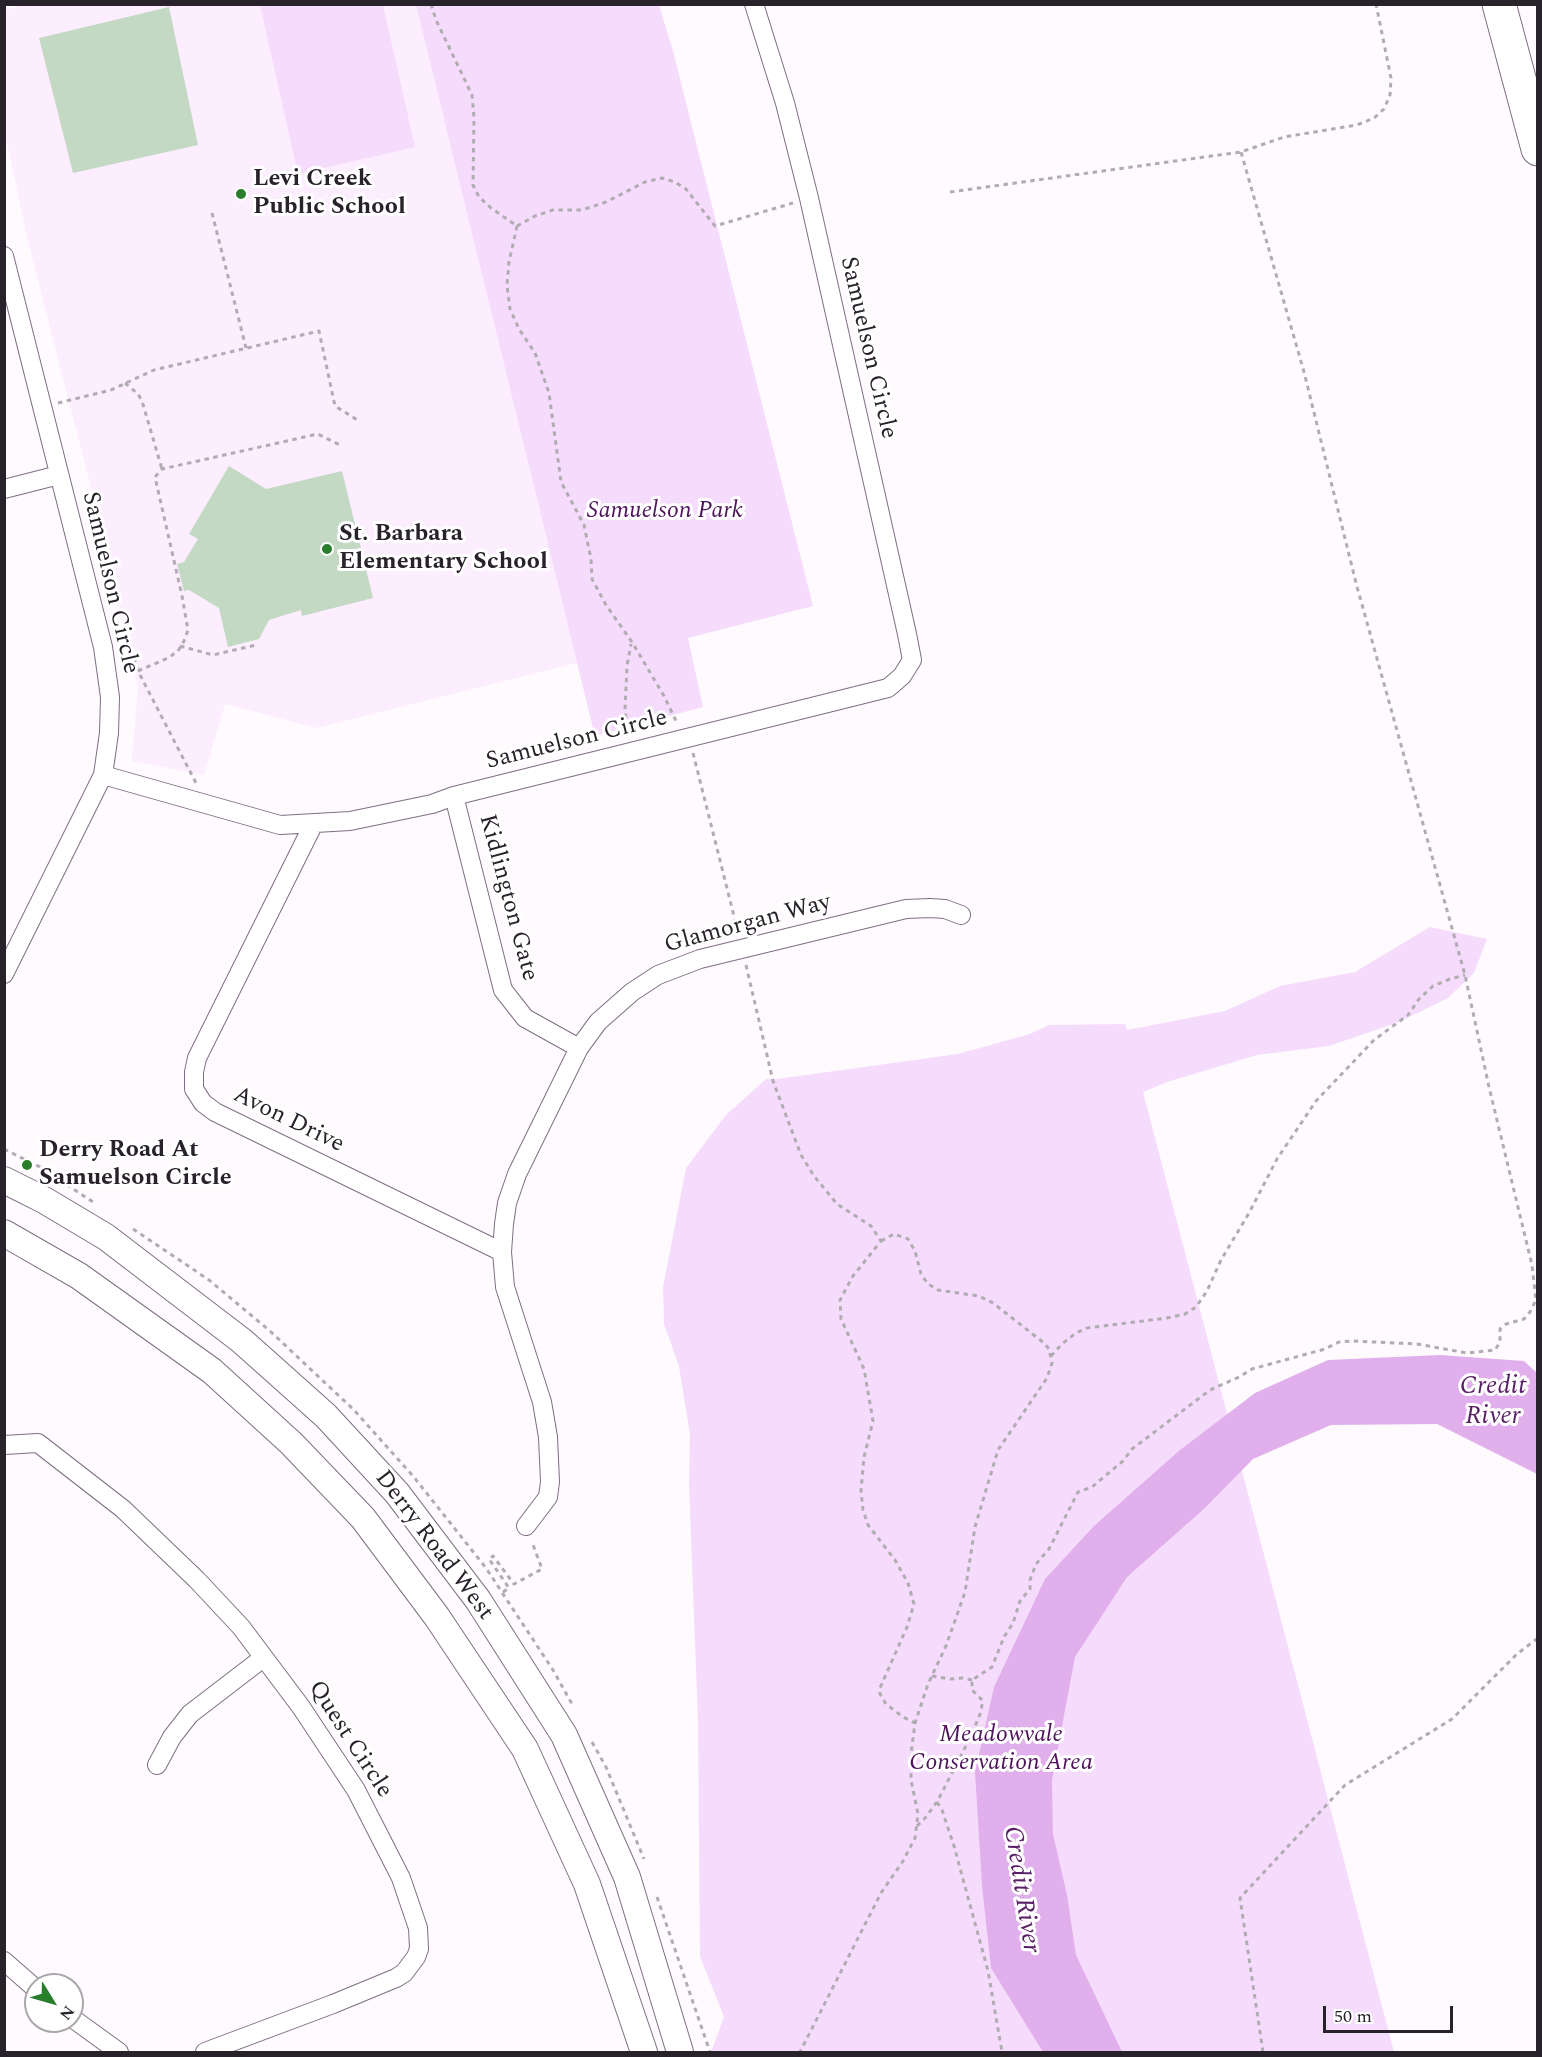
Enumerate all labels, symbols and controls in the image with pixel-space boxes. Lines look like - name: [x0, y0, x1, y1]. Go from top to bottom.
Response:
- place label: Levi Creek Public School: [253, 166, 406, 222]
- marker: Levi Creek Public School: [234, 187, 248, 201]
- street label: Samuelson Circle: [832, 254, 902, 442]
- street label: Samuelson Circle: [74, 489, 144, 677]
- park label: Samuelson Park: [587, 498, 743, 526]
- place label: St. Barbara Elementary School: [339, 521, 548, 577]
- marker: St. Barbara Elementary School: [320, 542, 334, 556]
- street label: Samuelson Circle: [483, 705, 671, 777]
- street label: Kidlington Gate: [471, 812, 543, 984]
- street label: Glamorgan Way: [662, 889, 834, 961]
- street label: Avon Drive: [228, 1082, 348, 1160]
- place label: Derry Road At Samuelson Circle: [39, 1137, 232, 1193]
- marker: Derry Road At Samuelson Circle: [20, 1158, 34, 1172]
- water label: Credit River: [1460, 1372, 1526, 1434]
- street label: Derry Road West: [367, 1465, 499, 1627]
- street label: Quest Circle: [301, 1676, 397, 1804]
- park label: Meadowvale Conservation Area: [909, 1722, 1093, 1778]
- water label: Credit River: [995, 1824, 1045, 1956]
- north arrow: [24, 1973, 84, 2033]
- scale bar: [1326, 1994, 1456, 2032]
- text: N: [53, 2000, 80, 2025]
- text: 50 m: [1334, 2003, 1372, 2030]

